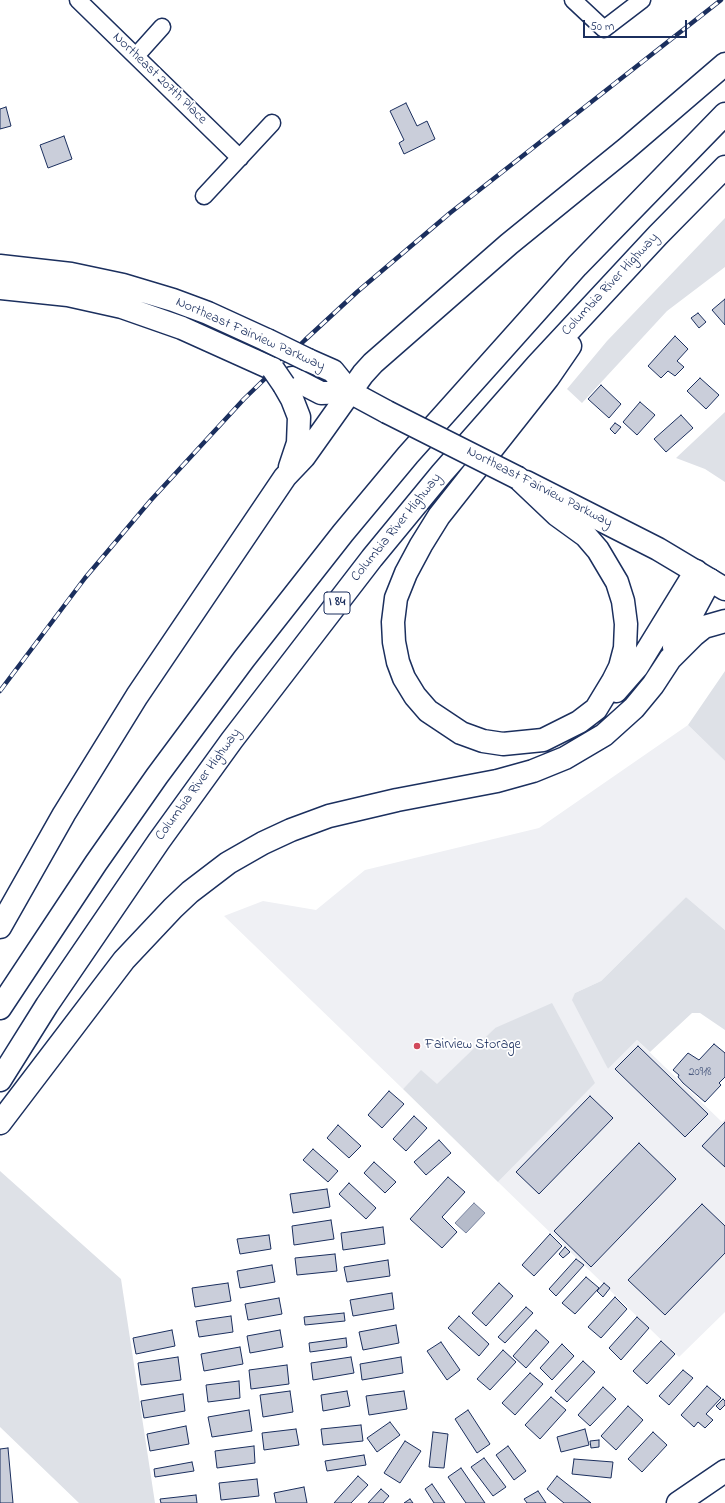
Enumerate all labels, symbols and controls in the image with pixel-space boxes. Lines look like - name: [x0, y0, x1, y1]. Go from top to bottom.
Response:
- scale bar: [585, 12, 689, 38]
- text: 50 m: [590, 18, 614, 36]
- street label: Northeast 207th Place: [108, 30, 210, 128]
- street label: Columbia River Highway: [559, 230, 663, 340]
- street label: Northeast Fairview Parkway: [173, 294, 327, 376]
- street label: Northeast Fairview Parkway: [463, 444, 615, 532]
- street label: Columbia River Highway: [348, 470, 446, 586]
- road number: I 84: [324, 592, 350, 614]
- street label: Columbia River Highway: [153, 726, 245, 844]
- place label: Fairview Storage: [425, 1038, 521, 1054]
- marker: Fairview Storage: [412, 1041, 422, 1051]
- house number: 20918: [688, 1066, 712, 1080]

